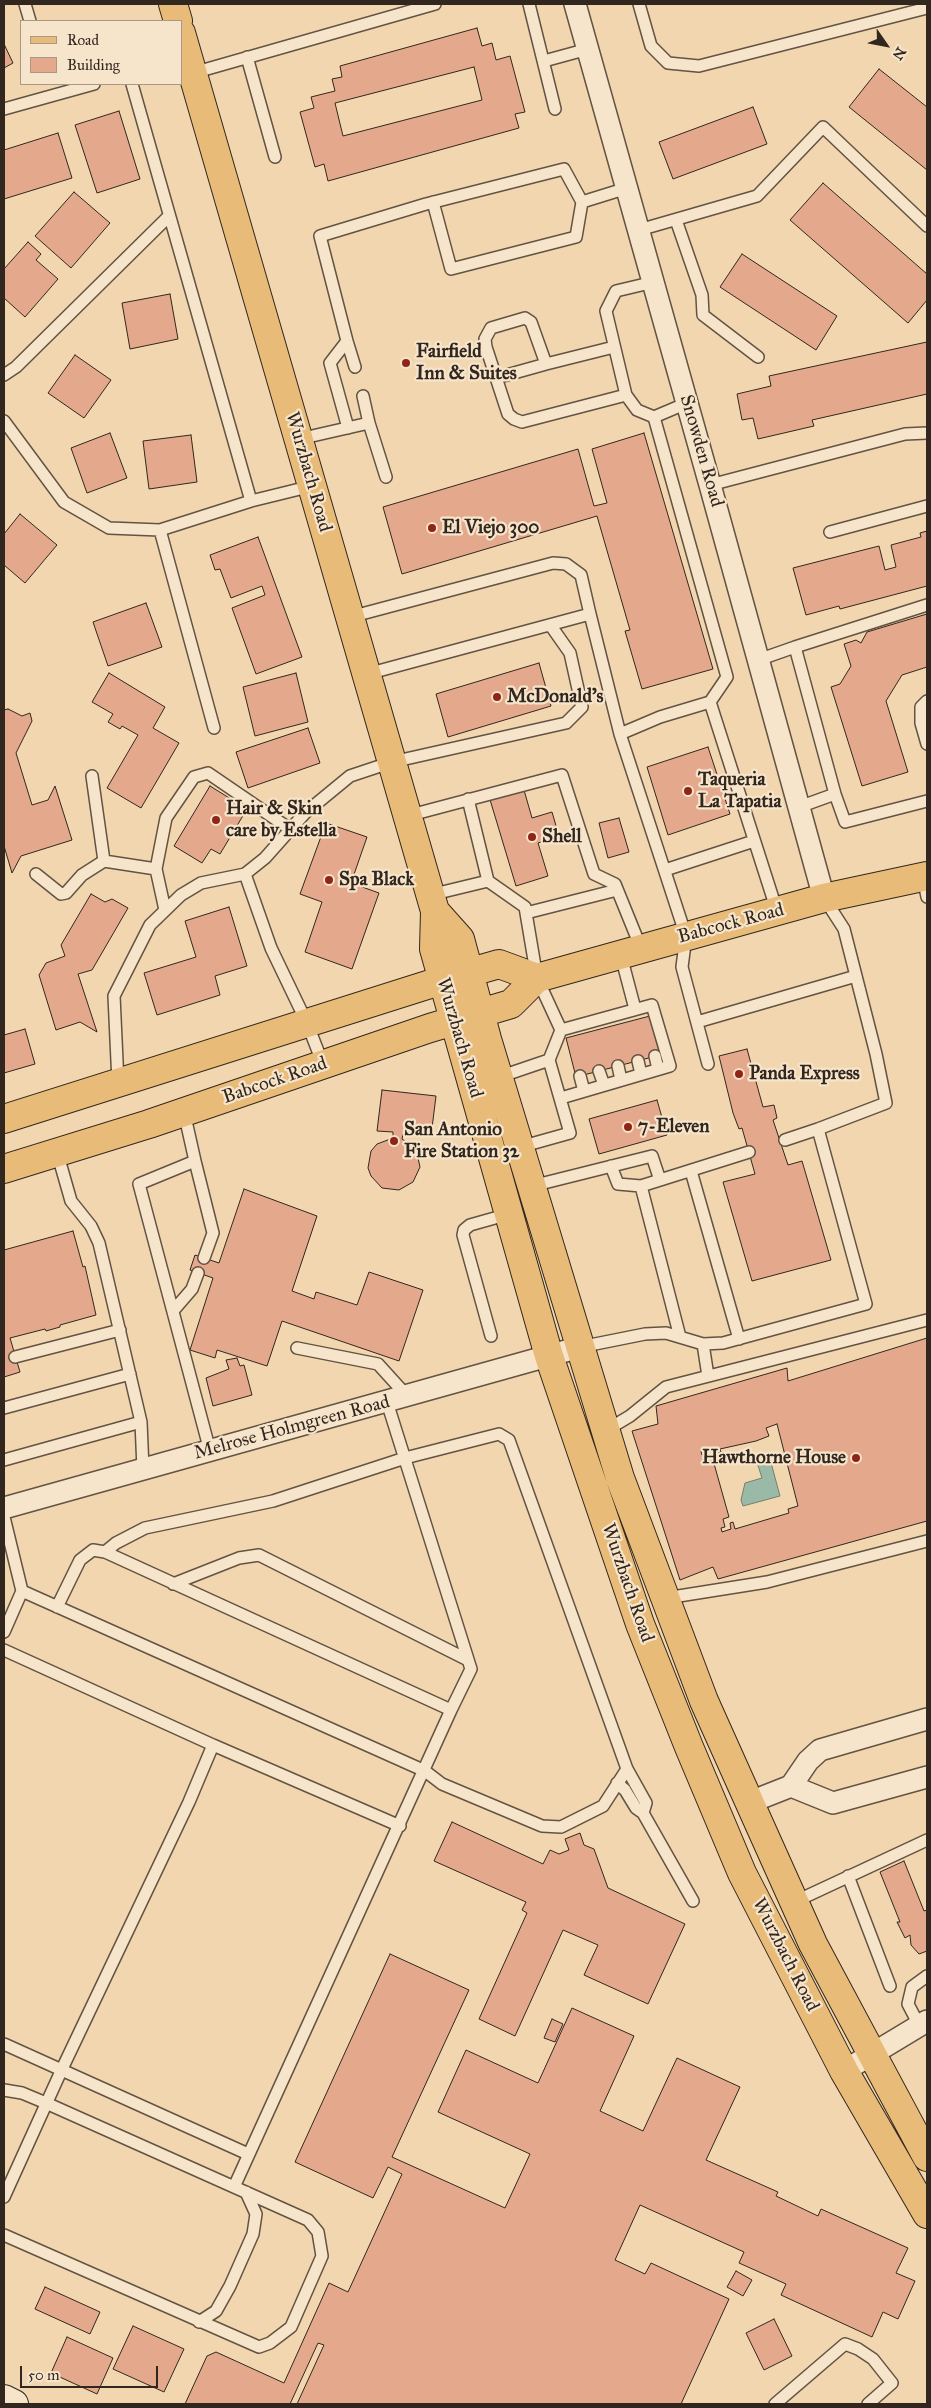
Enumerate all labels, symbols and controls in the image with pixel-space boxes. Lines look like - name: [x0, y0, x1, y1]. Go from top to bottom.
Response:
- legend: [20, 20, 182, 85]
- north arrow: [861, 20, 911, 70]
- text: Road: [67, 31, 99, 49]
- text: N: [889, 44, 909, 63]
- text: Building: [67, 56, 120, 74]
- place label: Fairfield Inn & Suites: [416, 341, 517, 385]
- marker: Fairfield Inn & Suites: [400, 357, 412, 369]
- street label: Snowden Road: [674, 392, 728, 510]
- street label: Wurzbach Road: [280, 409, 336, 535]
- place label: El Viejo 300: [442, 517, 539, 539]
- marker: El Viejo 300: [426, 522, 438, 534]
- place label: McDonald's: [507, 686, 603, 708]
- marker: McDonald's: [491, 691, 503, 703]
- place label: Taqueria La Tapatia: [698, 769, 782, 813]
- marker: Taqueria La Tapatia: [682, 785, 694, 797]
- place label: Hair & Skin care by Estella: [226, 798, 336, 842]
- marker: Hair & Skin care by Estella: [210, 814, 222, 826]
- place label: Shell: [542, 826, 582, 848]
- marker: Shell: [526, 831, 538, 843]
- place label: Spa Black: [339, 869, 414, 891]
- marker: Spa Black: [323, 874, 335, 886]
- street label: Babcock Road: [675, 899, 787, 949]
- street label: Wurzbach Road: [431, 975, 487, 1101]
- street label: Babcock Road: [220, 1052, 330, 1110]
- place label: Panda Express: [749, 1063, 860, 1085]
- marker: Panda Express: [733, 1068, 745, 1080]
- place label: 7-Eleven: [638, 1116, 710, 1138]
- place label: San Antonio Fire Station 32: [404, 1119, 519, 1163]
- marker: 7-Eleven: [622, 1121, 634, 1133]
- marker: San Antonio Fire Station 32: [388, 1135, 400, 1147]
- street label: Melrose Holmgreen Road: [192, 1391, 392, 1465]
- place label: Hawthorne House: [702, 1447, 846, 1469]
- marker: Hawthorne House: [850, 1452, 862, 1464]
- street label: Wurzbach Road: [596, 1521, 658, 1645]
- street label: Wurzbach Road: [747, 1895, 823, 2015]
- scale bar: [22, 2356, 160, 2388]
- text: 50 m: [28, 2366, 60, 2384]

